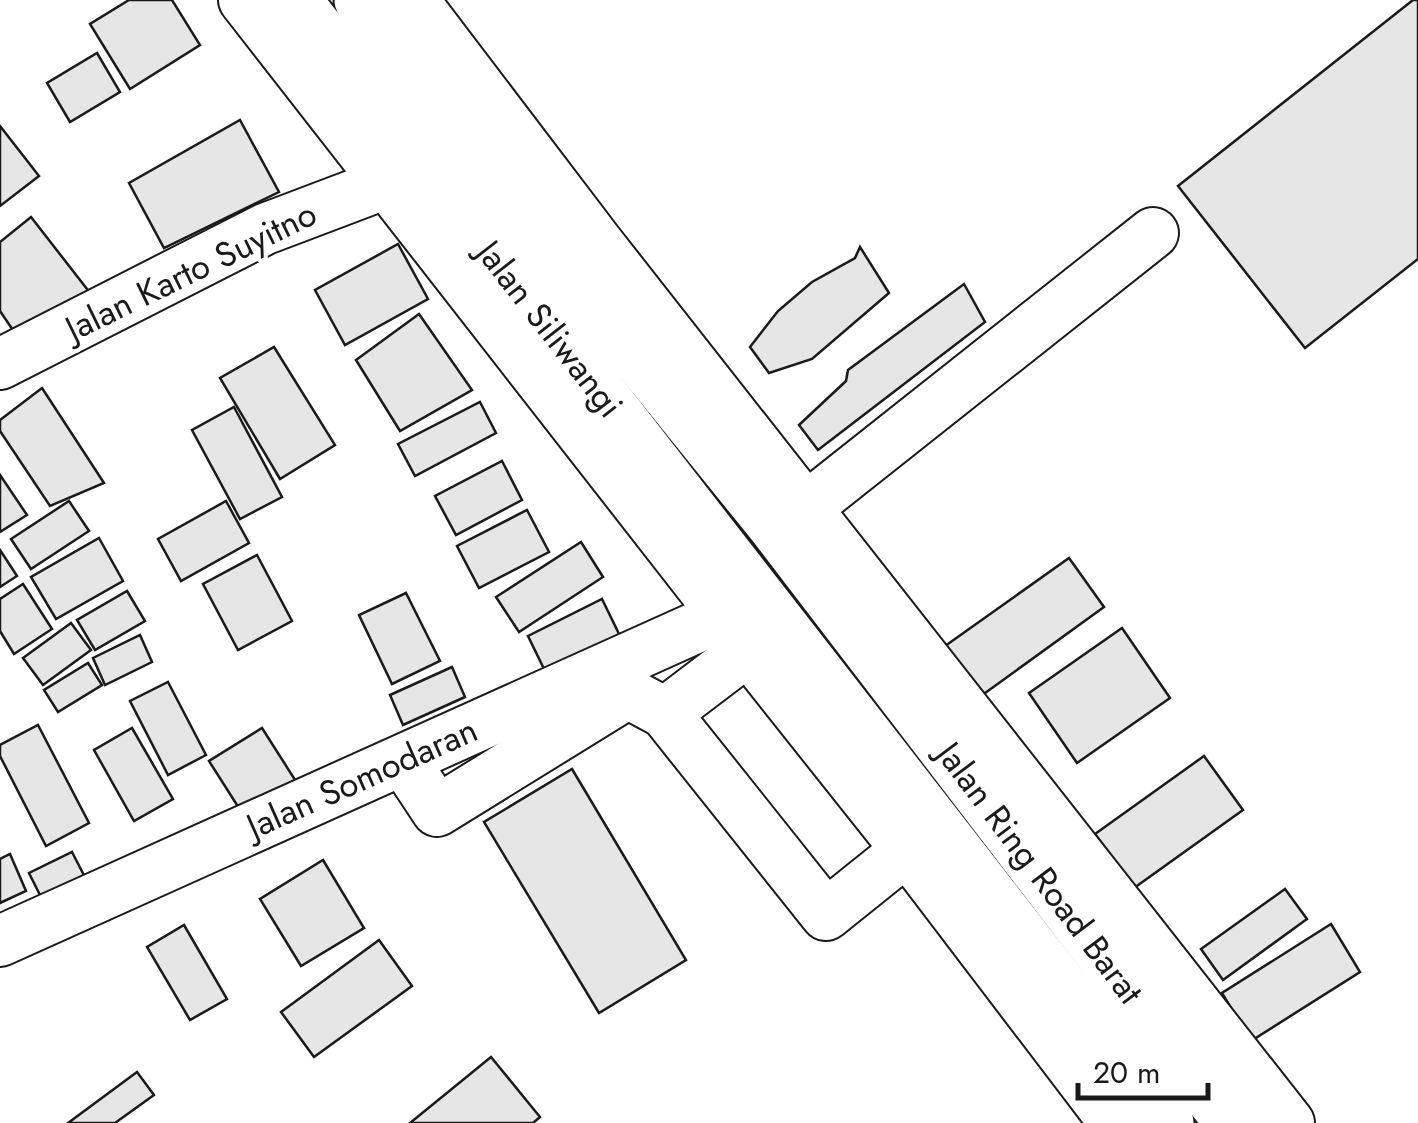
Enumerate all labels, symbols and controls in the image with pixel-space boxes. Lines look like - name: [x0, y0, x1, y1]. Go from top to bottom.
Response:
- street label: Jalan Karto Suyitno: [54, 189, 325, 355]
- street label: Jalan Siliwangi: [462, 227, 635, 428]
- street label: Jalan Somodaran: [235, 705, 485, 853]
- street label: Jalan Ring Road Barat: [923, 729, 1155, 1015]
- scale bar: [1078, 1038, 1208, 1100]
- text: 20 m: [1093, 1051, 1160, 1094]

